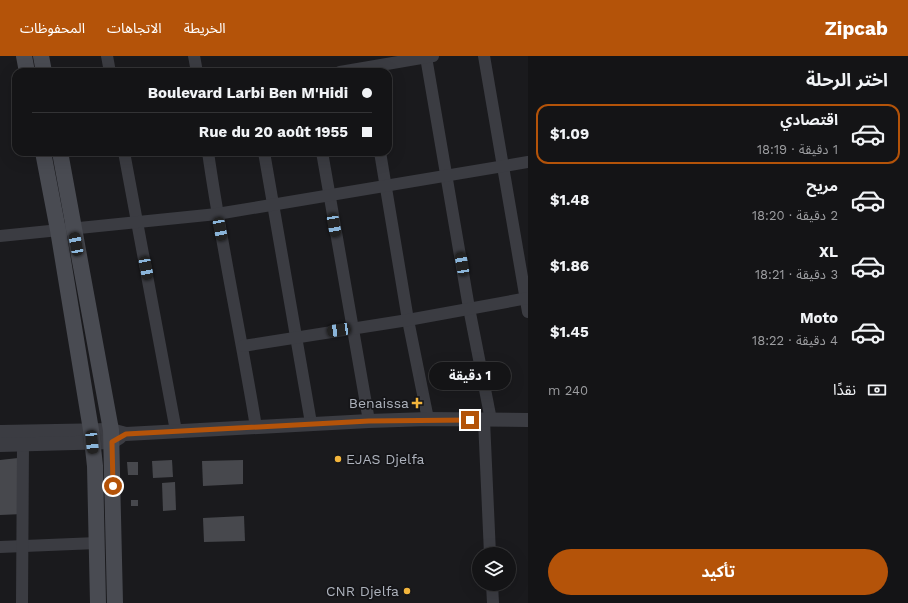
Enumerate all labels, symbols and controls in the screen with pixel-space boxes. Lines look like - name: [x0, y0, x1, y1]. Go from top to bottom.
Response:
- text: Zipcab: [825, 17, 888, 40]
- text: المحفوظات: [20, 20, 85, 36]
- text: الاتجاهات: [107, 20, 162, 36]
- text: الخريطة: [184, 20, 226, 36]
- text: اختر الرحلة: [806, 69, 888, 90]
- text: Boulevard Larbi Ben M'Hidi: [148, 84, 348, 102]
- text: اقتصادي: [780, 111, 838, 129]
- icon: car: [850, 116, 886, 152]
- text: Rue du 20 août 1955: [199, 123, 348, 141]
- text: $1.09: [550, 125, 589, 143]
- text: 1 دقيقة · 18:19: [757, 142, 838, 157]
- text: مريح: [806, 177, 838, 195]
- icon: car: [850, 182, 886, 218]
- text: $1.48: [550, 191, 589, 209]
- text: 2 دقيقة · 18:20: [752, 208, 838, 223]
- car: [326, 212, 342, 238]
- car: [212, 216, 228, 242]
- car: [68, 231, 84, 257]
- text: XL: [819, 243, 838, 261]
- icon: car: [850, 248, 886, 284]
- car: [454, 251, 470, 277]
- car: [138, 255, 154, 281]
- text: $1.86: [550, 257, 589, 275]
- text: 3 دقيقة · 18:21: [755, 267, 838, 282]
- text: Moto: [800, 309, 838, 327]
- icon: car: [850, 314, 886, 350]
- car: [326, 322, 352, 338]
- text: $1.45: [550, 323, 589, 341]
- text: 4 دقيقة · 18:22: [752, 333, 838, 348]
- callout: 1 دقيقة: [429, 362, 511, 390]
- text: 1 دقيقة: [449, 368, 491, 383]
- icon: cash: [866, 379, 888, 401]
- text: نقدًا: [833, 381, 856, 399]
- text: 240 m: [548, 383, 588, 398]
- place label: Benaissa: [349, 395, 409, 411]
- marker: Benaissa: [412, 398, 422, 408]
- route end: [461, 411, 479, 429]
- car: [85, 429, 99, 455]
- place label: EJAS Djelfa: [346, 451, 424, 467]
- marker: EJAS Djelfa: [333, 454, 343, 464]
- route start: [104, 477, 122, 495]
- map controls: [472, 547, 516, 591]
- button: layers: [472, 547, 516, 591]
- button: تأكيد: [548, 549, 888, 595]
- place label: CNR Djelfa: [326, 583, 399, 599]
- marker: CNR Djelfa: [402, 586, 412, 596]

